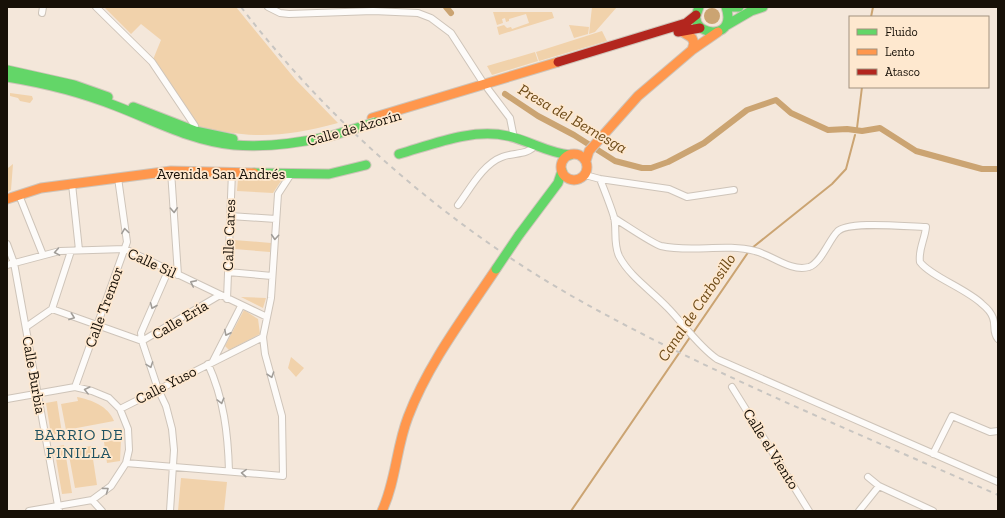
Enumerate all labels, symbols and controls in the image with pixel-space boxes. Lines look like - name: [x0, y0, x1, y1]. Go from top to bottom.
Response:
- legend: [849, 16, 989, 88]
- text: Fluido: [885, 25, 918, 39]
- text: Lento: [885, 45, 915, 59]
- text: Atasco: [885, 65, 920, 79]
- water label: Presa del Bernesga: [515, 80, 631, 157]
- street label: Calle de Azorín: [305, 106, 404, 150]
- street label: Avenida San Andrés: [157, 165, 285, 183]
- street label: Calle Cares: [219, 199, 239, 271]
- one-way arrow: [169, 207, 178, 213]
- one-way arrow: [121, 228, 130, 234]
- one-way arrow: [270, 234, 279, 240]
- street label: Calle Sil: [125, 244, 179, 282]
- one-way arrow: [54, 247, 60, 256]
- water label: Canal de Carbosillo: [653, 250, 740, 365]
- street label: Calle Tremor: [81, 264, 127, 350]
- one-way arrow: [190, 280, 198, 288]
- street label: Calle Ería: [149, 296, 211, 344]
- one-way arrow: [150, 301, 158, 309]
- one-way arrow: [69, 312, 76, 320]
- one-way arrow: [224, 329, 232, 337]
- street label: Calle Burbia: [18, 335, 50, 415]
- street label: Calle Yuso: [133, 362, 200, 408]
- one-way arrow: [146, 362, 154, 369]
- one-way arrow: [267, 372, 275, 379]
- one-way arrow: [84, 386, 91, 394]
- one-way arrow: [216, 397, 225, 404]
- street label: Calle el Viento: [739, 405, 803, 493]
- district label: BARRIO DE PINILLA: [34, 425, 124, 462]
- one-way arrow: [241, 468, 247, 477]
- one-way arrow: [102, 488, 109, 495]

